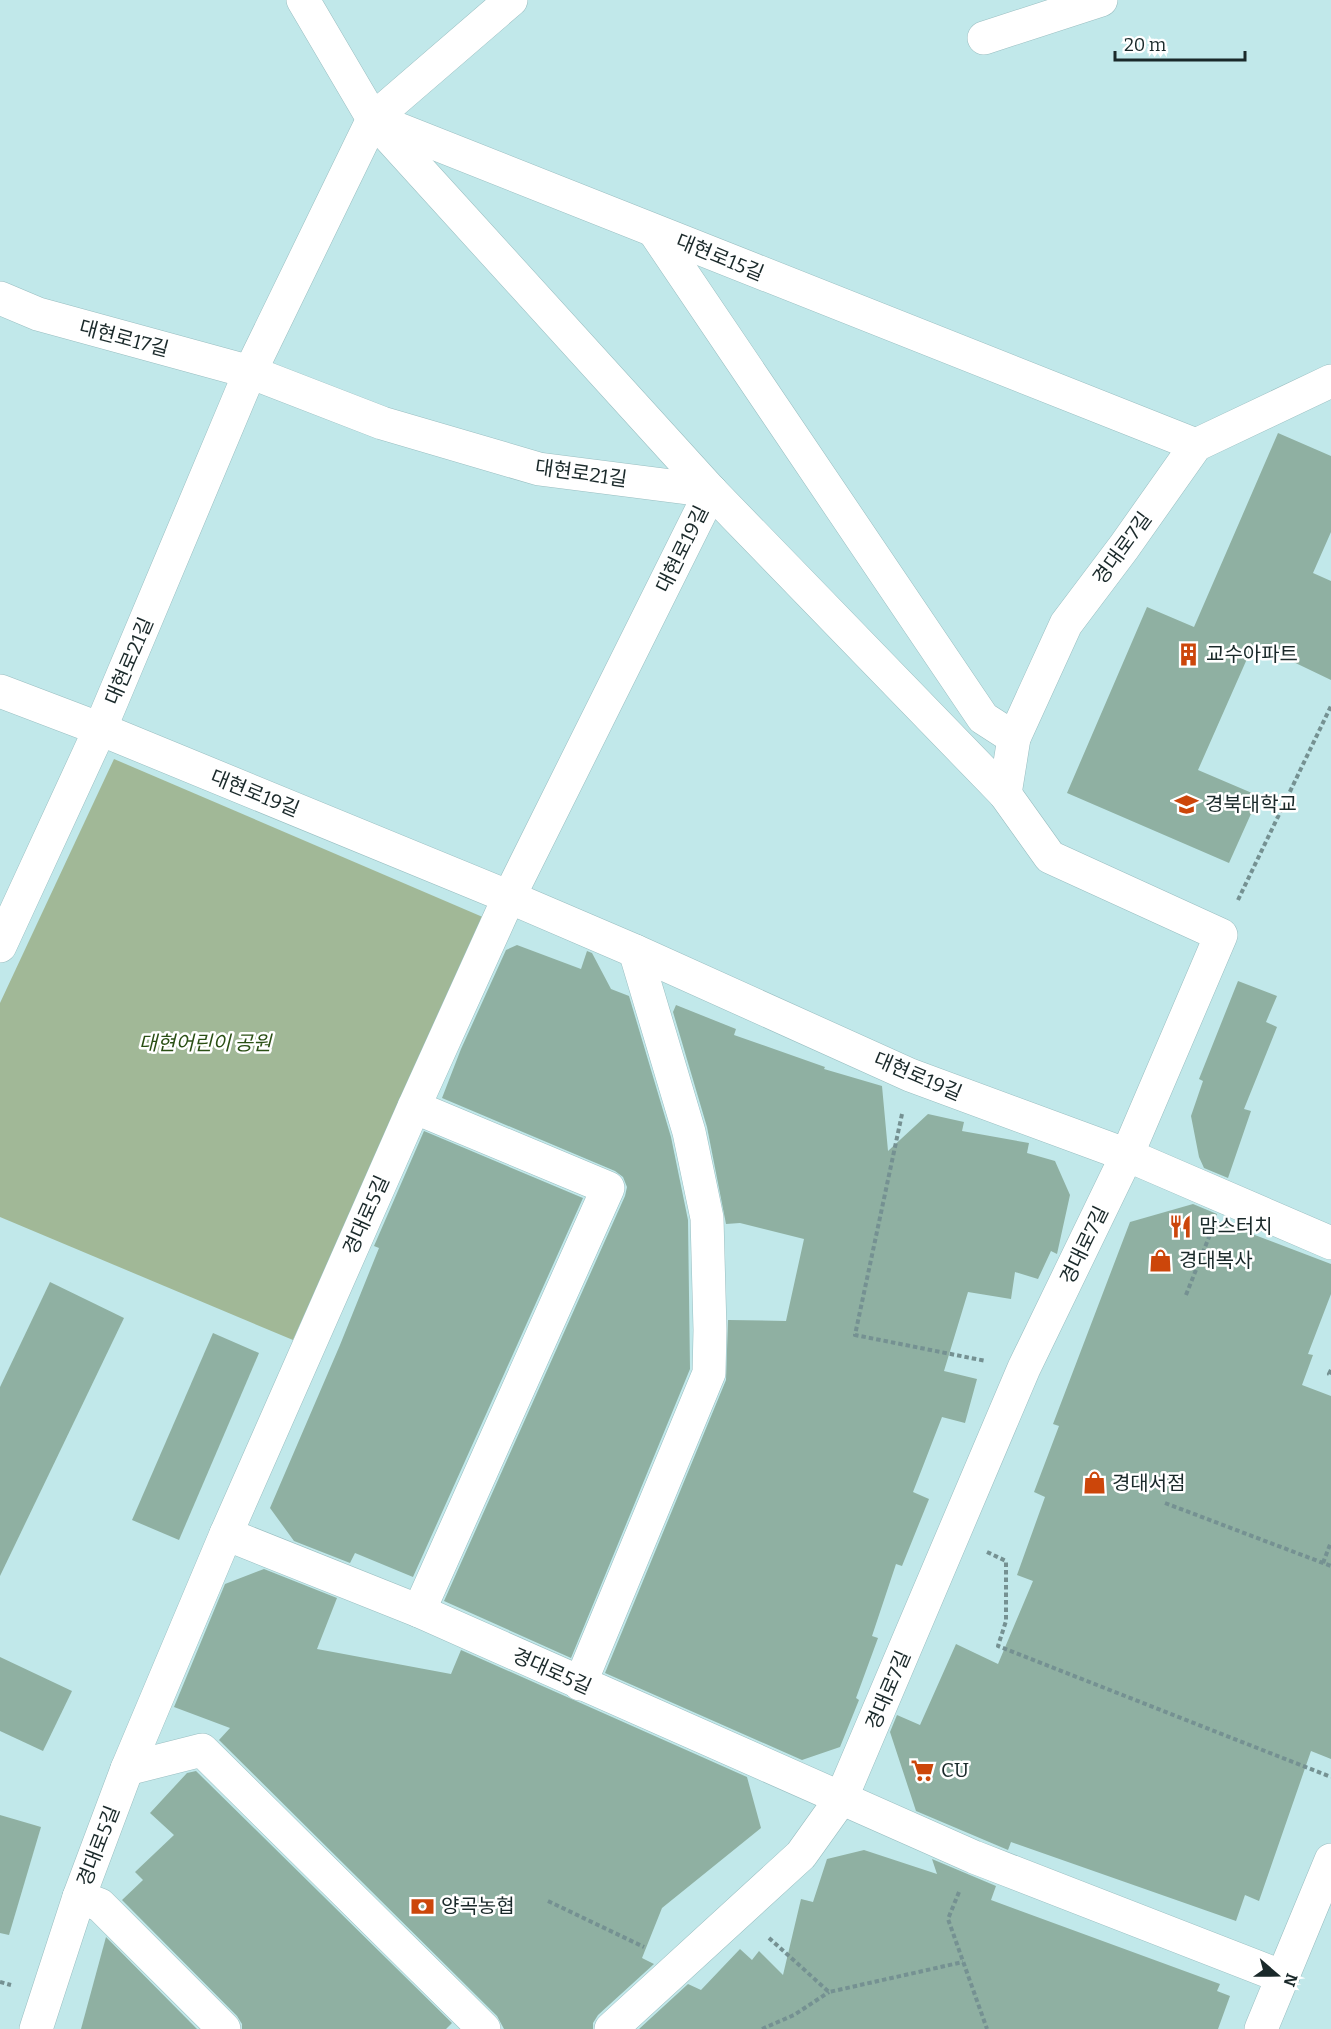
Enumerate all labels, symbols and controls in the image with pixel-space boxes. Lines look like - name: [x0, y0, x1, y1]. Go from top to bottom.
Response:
- scale bar: [1115, 24, 1246, 62]
- text: 20 m: [1124, 34, 1166, 56]
- street label: 대현로15길: [673, 229, 767, 285]
- street label: 대현로17길: [77, 315, 171, 361]
- street label: 대현로21길: [533, 455, 629, 491]
- street label: 대현로19길: [651, 502, 713, 596]
- street label: 경대로7길: [1088, 507, 1156, 589]
- street label: 대현로21길: [100, 614, 158, 708]
- building icon: 교수아파트: [1175, 641, 1201, 667]
- place label: 교수아파트: [1206, 642, 1298, 666]
- street label: 대현로19길: [207, 764, 303, 822]
- school or university icon: 경북대학교: [1174, 791, 1200, 817]
- place label: 경북대학교: [1205, 792, 1297, 816]
- park label: 대현어린이 공원: [139, 1031, 273, 1055]
- street label: 대현로19길: [870, 1047, 966, 1105]
- street label: 경대로5길: [338, 1172, 394, 1258]
- street label: 경대로7길: [1055, 1202, 1113, 1288]
- restaurant icon: 맘스터치: [1168, 1213, 1194, 1239]
- place label: 맘스터치: [1199, 1214, 1273, 1238]
- shop icon: 경대복사: [1148, 1247, 1174, 1273]
- place label: 경대복사: [1179, 1248, 1253, 1272]
- shop icon: 경대서점: [1081, 1470, 1107, 1496]
- place label: 경대서점: [1112, 1471, 1186, 1495]
- street label: 경대로5길: [509, 1643, 595, 1699]
- street label: 경대로7길: [861, 1647, 915, 1733]
- supermarket icon: CU: [910, 1757, 936, 1783]
- place label: CU: [941, 1758, 969, 1782]
- street label: 경대로5길: [72, 1802, 124, 1890]
- bank icon: 양곡농협: [410, 1893, 436, 1919]
- place label: 양곡농협: [441, 1894, 515, 1918]
- north arrow: [1247, 1945, 1307, 2005]
- text: N: [1280, 1971, 1302, 1989]

